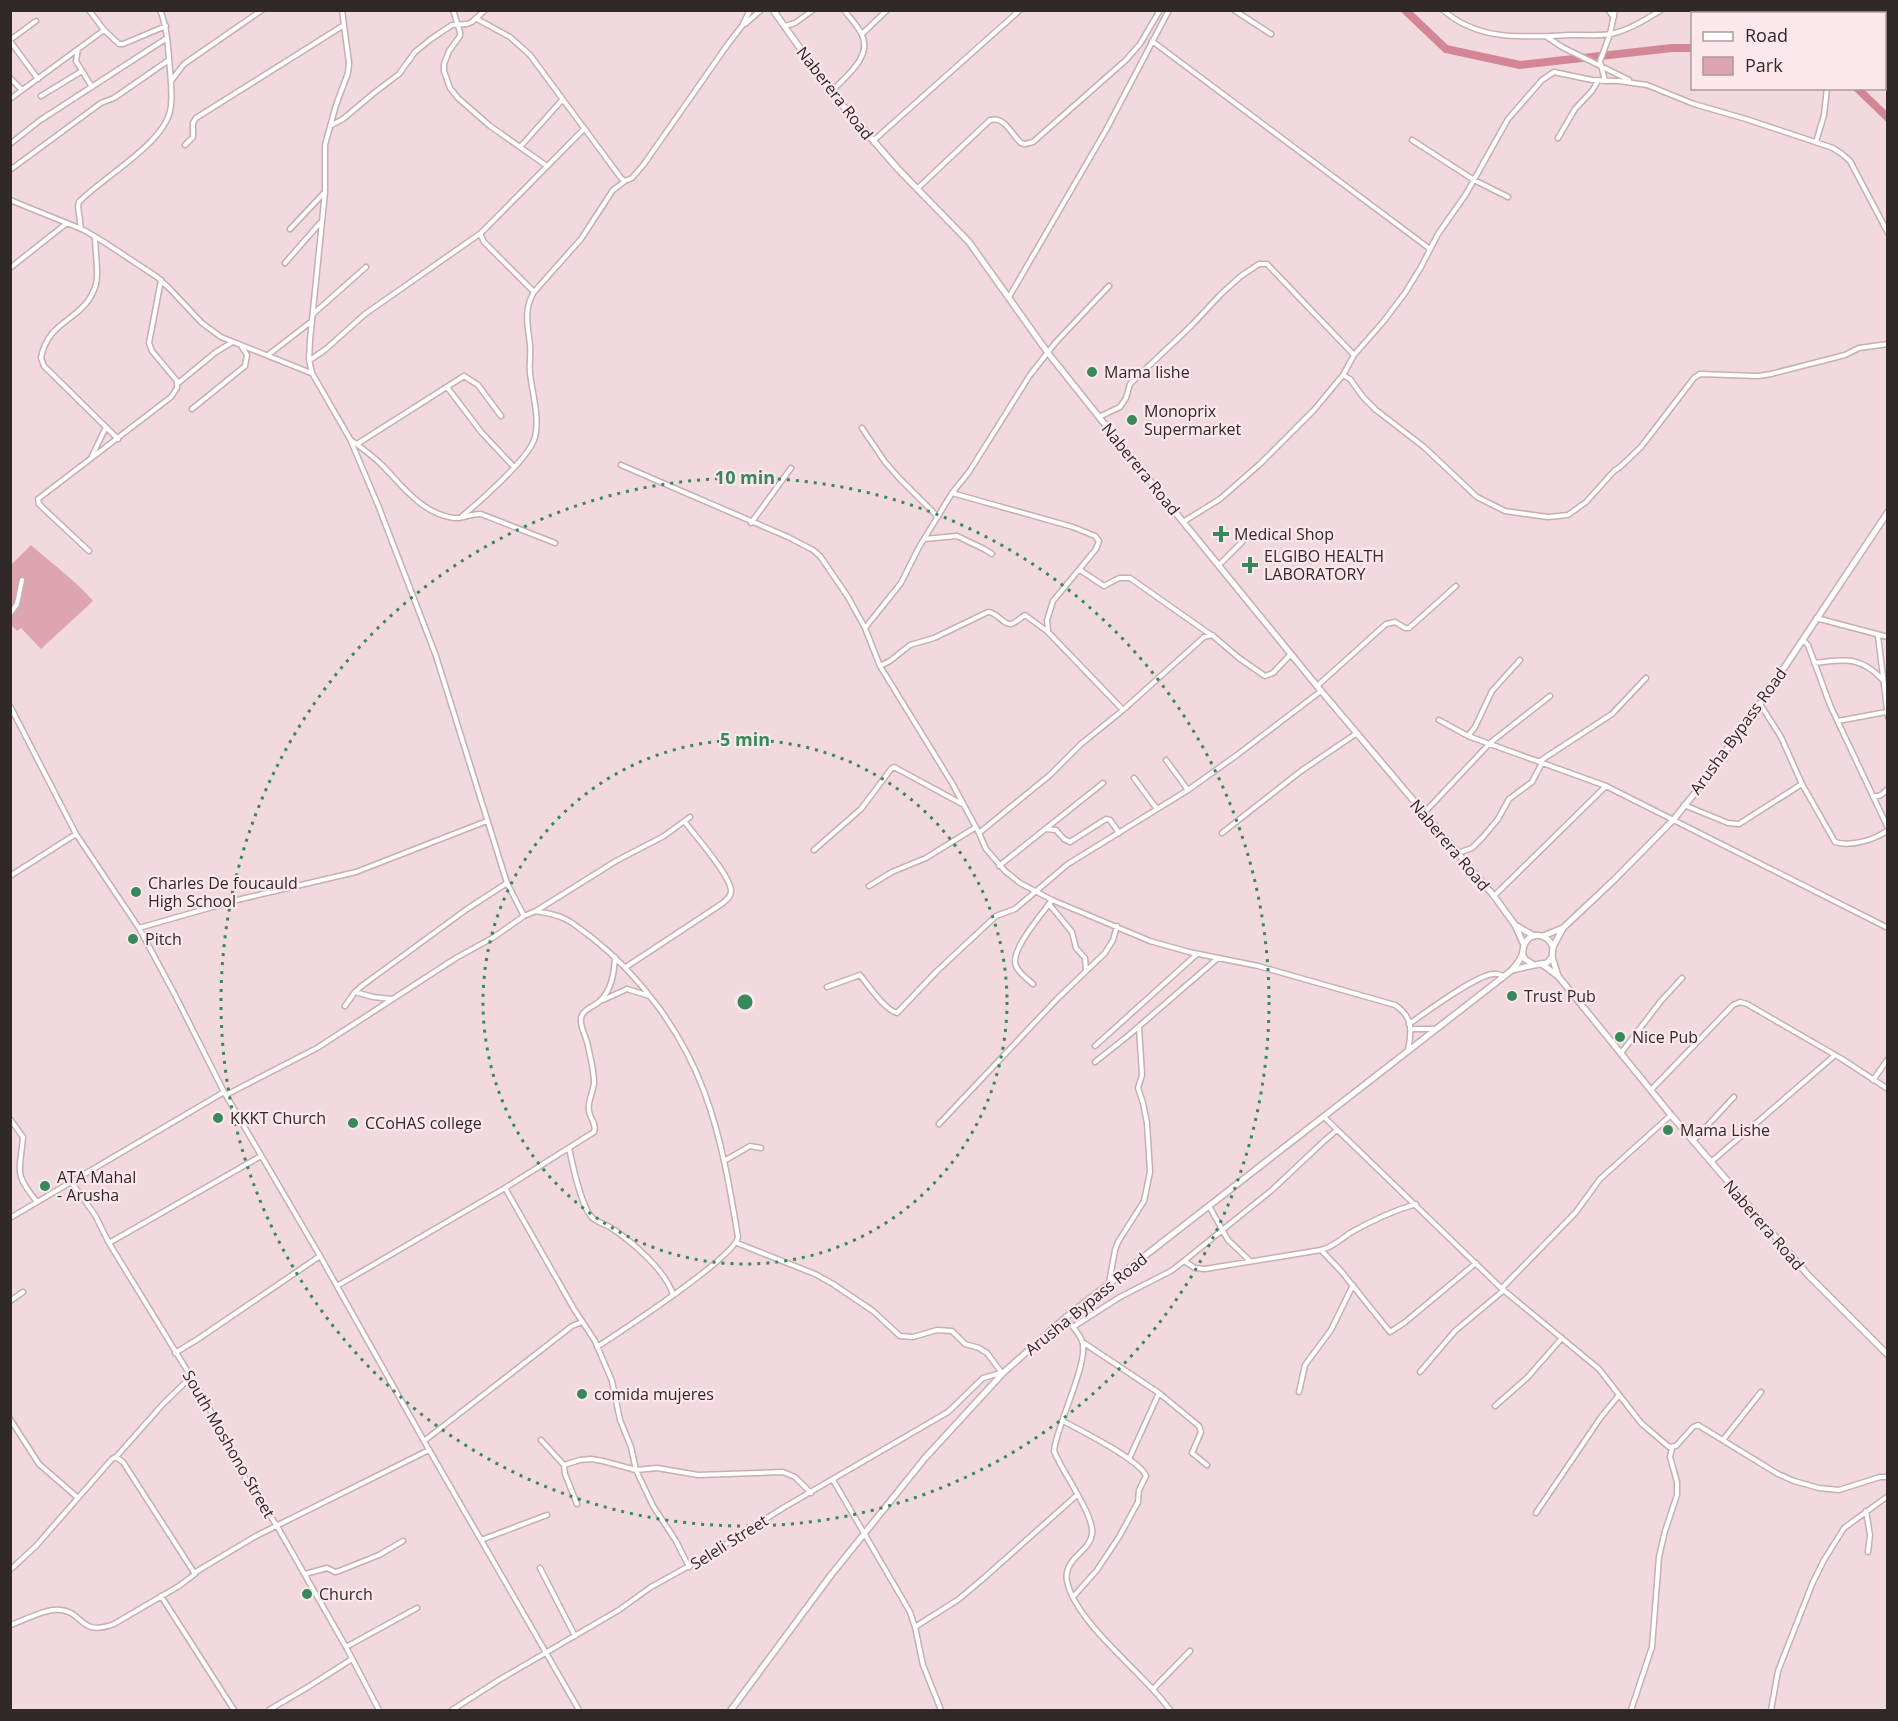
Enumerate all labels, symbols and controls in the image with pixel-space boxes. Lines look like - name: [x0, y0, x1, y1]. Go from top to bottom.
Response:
- legend: [1691, 12, 1886, 90]
- text: Road: [1745, 23, 1788, 47]
- street label: Naberera Road: [792, 42, 878, 144]
- text: Park: [1745, 53, 1783, 77]
- place label: Mama lishe: [1104, 361, 1190, 383]
- marker: Mama lishe: [1085, 365, 1099, 379]
- place label: Monoprix Supermarket: [1144, 400, 1242, 440]
- marker: Monoprix Supermarket: [1125, 413, 1139, 427]
- street label: Naberera Road: [1097, 418, 1185, 520]
- text: 10 min: [715, 465, 775, 489]
- place label: Medical Shop: [1234, 523, 1334, 545]
- marker: Medical Shop: [1212, 525, 1230, 543]
- place label: ELGIBO HEALTH LABORATORY: [1264, 545, 1384, 585]
- marker: ELGIBO HEALTH LABORATORY: [1241, 556, 1259, 574]
- street label: Arusha Bypass Road: [1685, 663, 1791, 799]
- text: 5 min: [720, 727, 770, 751]
- street label: Naberera Road: [1405, 795, 1495, 895]
- place label: Charles De foucauld High School: [148, 872, 298, 912]
- marker: Charles De foucauld High School: [129, 885, 143, 899]
- place label: Pitch: [145, 928, 182, 950]
- marker: Pitch: [126, 932, 140, 946]
- place label: Trust Pub: [1524, 985, 1596, 1007]
- marker: Trust Pub: [1505, 989, 1519, 1003]
- centre of rings: [735, 992, 755, 1012]
- place label: Nice Pub: [1632, 1026, 1698, 1048]
- marker: Nice Pub: [1613, 1030, 1627, 1044]
- place label: KKKT Church: [230, 1107, 326, 1129]
- marker: KKKT Church: [211, 1111, 225, 1125]
- place label: CCoHAS college: [365, 1112, 482, 1134]
- marker: CCoHAS college: [346, 1116, 360, 1130]
- place label: Mama Lishe: [1680, 1119, 1770, 1141]
- marker: Mama Lishe: [1661, 1123, 1675, 1137]
- place label: ATA Mahal - Arusha: [57, 1166, 136, 1206]
- street label: Naberera Road: [1719, 1175, 1809, 1275]
- marker: ATA Mahal - Arusha: [38, 1179, 52, 1193]
- street label: Arusha Bypass Road: [1020, 1248, 1152, 1360]
- street label: South Moshono Street: [178, 1366, 280, 1522]
- place label: comida mujeres: [594, 1383, 714, 1405]
- marker: comida mujeres: [575, 1387, 589, 1401]
- street label: Seleli Street: [686, 1509, 772, 1575]
- place label: Church: [319, 1583, 373, 1605]
- marker: Church: [300, 1587, 314, 1601]

